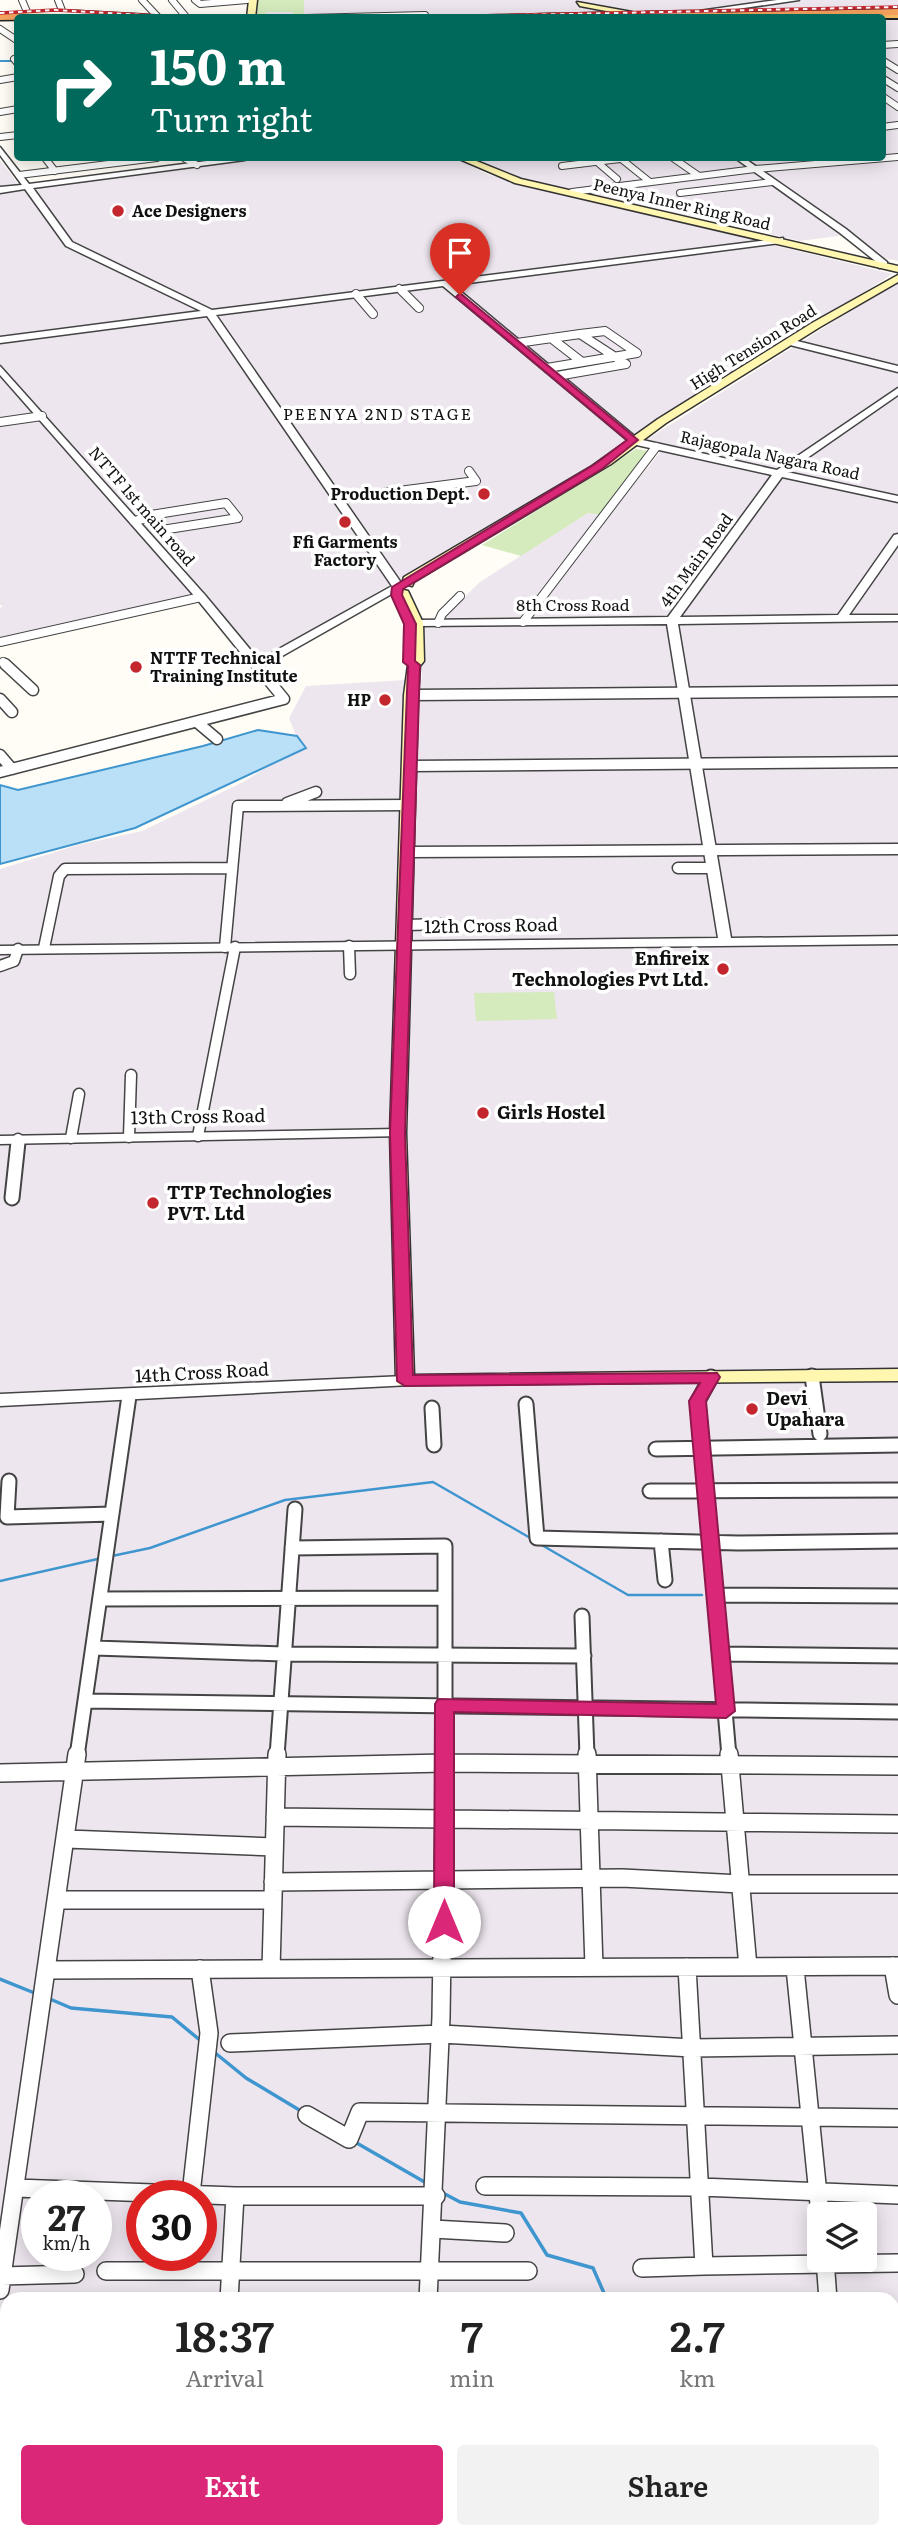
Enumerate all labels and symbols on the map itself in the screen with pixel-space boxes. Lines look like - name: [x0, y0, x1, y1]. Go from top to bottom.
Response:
- street label: Peenya Inner Ring Road: [591, 171, 774, 235]
- place label: Ace Designers: [132, 198, 246, 222]
- marker: Ace Designers: [110, 203, 126, 219]
- pin: [430, 223, 490, 295]
- street label: High Tension Road: [685, 297, 820, 395]
- district label: PEENYA 2ND STAGE: [283, 401, 473, 425]
- street label: Rajagopala Nagara Road: [678, 423, 863, 485]
- street label: NTTF 1st main road: [84, 440, 202, 571]
- place label: Production Dept.: [330, 481, 470, 505]
- marker: Production Dept.: [476, 486, 492, 502]
- street label: 4th Main Road: [653, 507, 738, 612]
- marker: Ffi Garments Factory: [337, 514, 353, 530]
- place label: Ffi Garments Factory: [292, 529, 398, 571]
- street label: 8th Cross Road: [516, 592, 630, 616]
- place label: NTTF Technical Training Institute: [150, 645, 298, 687]
- marker: NTTF Technical Training Institute: [128, 659, 144, 675]
- place label: HP: [347, 687, 372, 711]
- marker: HP: [377, 692, 393, 708]
- street label: 12th Cross Road: [424, 910, 558, 939]
- place label: Enfireix Technologies Pvt Ltd.: [512, 944, 709, 992]
- marker: Enfireix Technologies Pvt Ltd.: [715, 961, 731, 977]
- place label: Girls Hostel: [497, 1098, 606, 1125]
- street label: 13th Cross Road: [130, 1101, 266, 1130]
- marker: Girls Hostel: [475, 1105, 491, 1121]
- place label: TTP Technologies PVT. Ltd: [167, 1178, 331, 1226]
- marker: TTP Technologies PVT. Ltd: [145, 1195, 161, 1211]
- street label: 14th Cross Road: [134, 1355, 270, 1388]
- place label: Devi Upahara: [766, 1384, 845, 1432]
- marker: Devi Upahara: [744, 1401, 760, 1417]
- position arrow: [407, 1885, 481, 1959]
- speed limit sign: 30: [126, 2180, 217, 2271]

